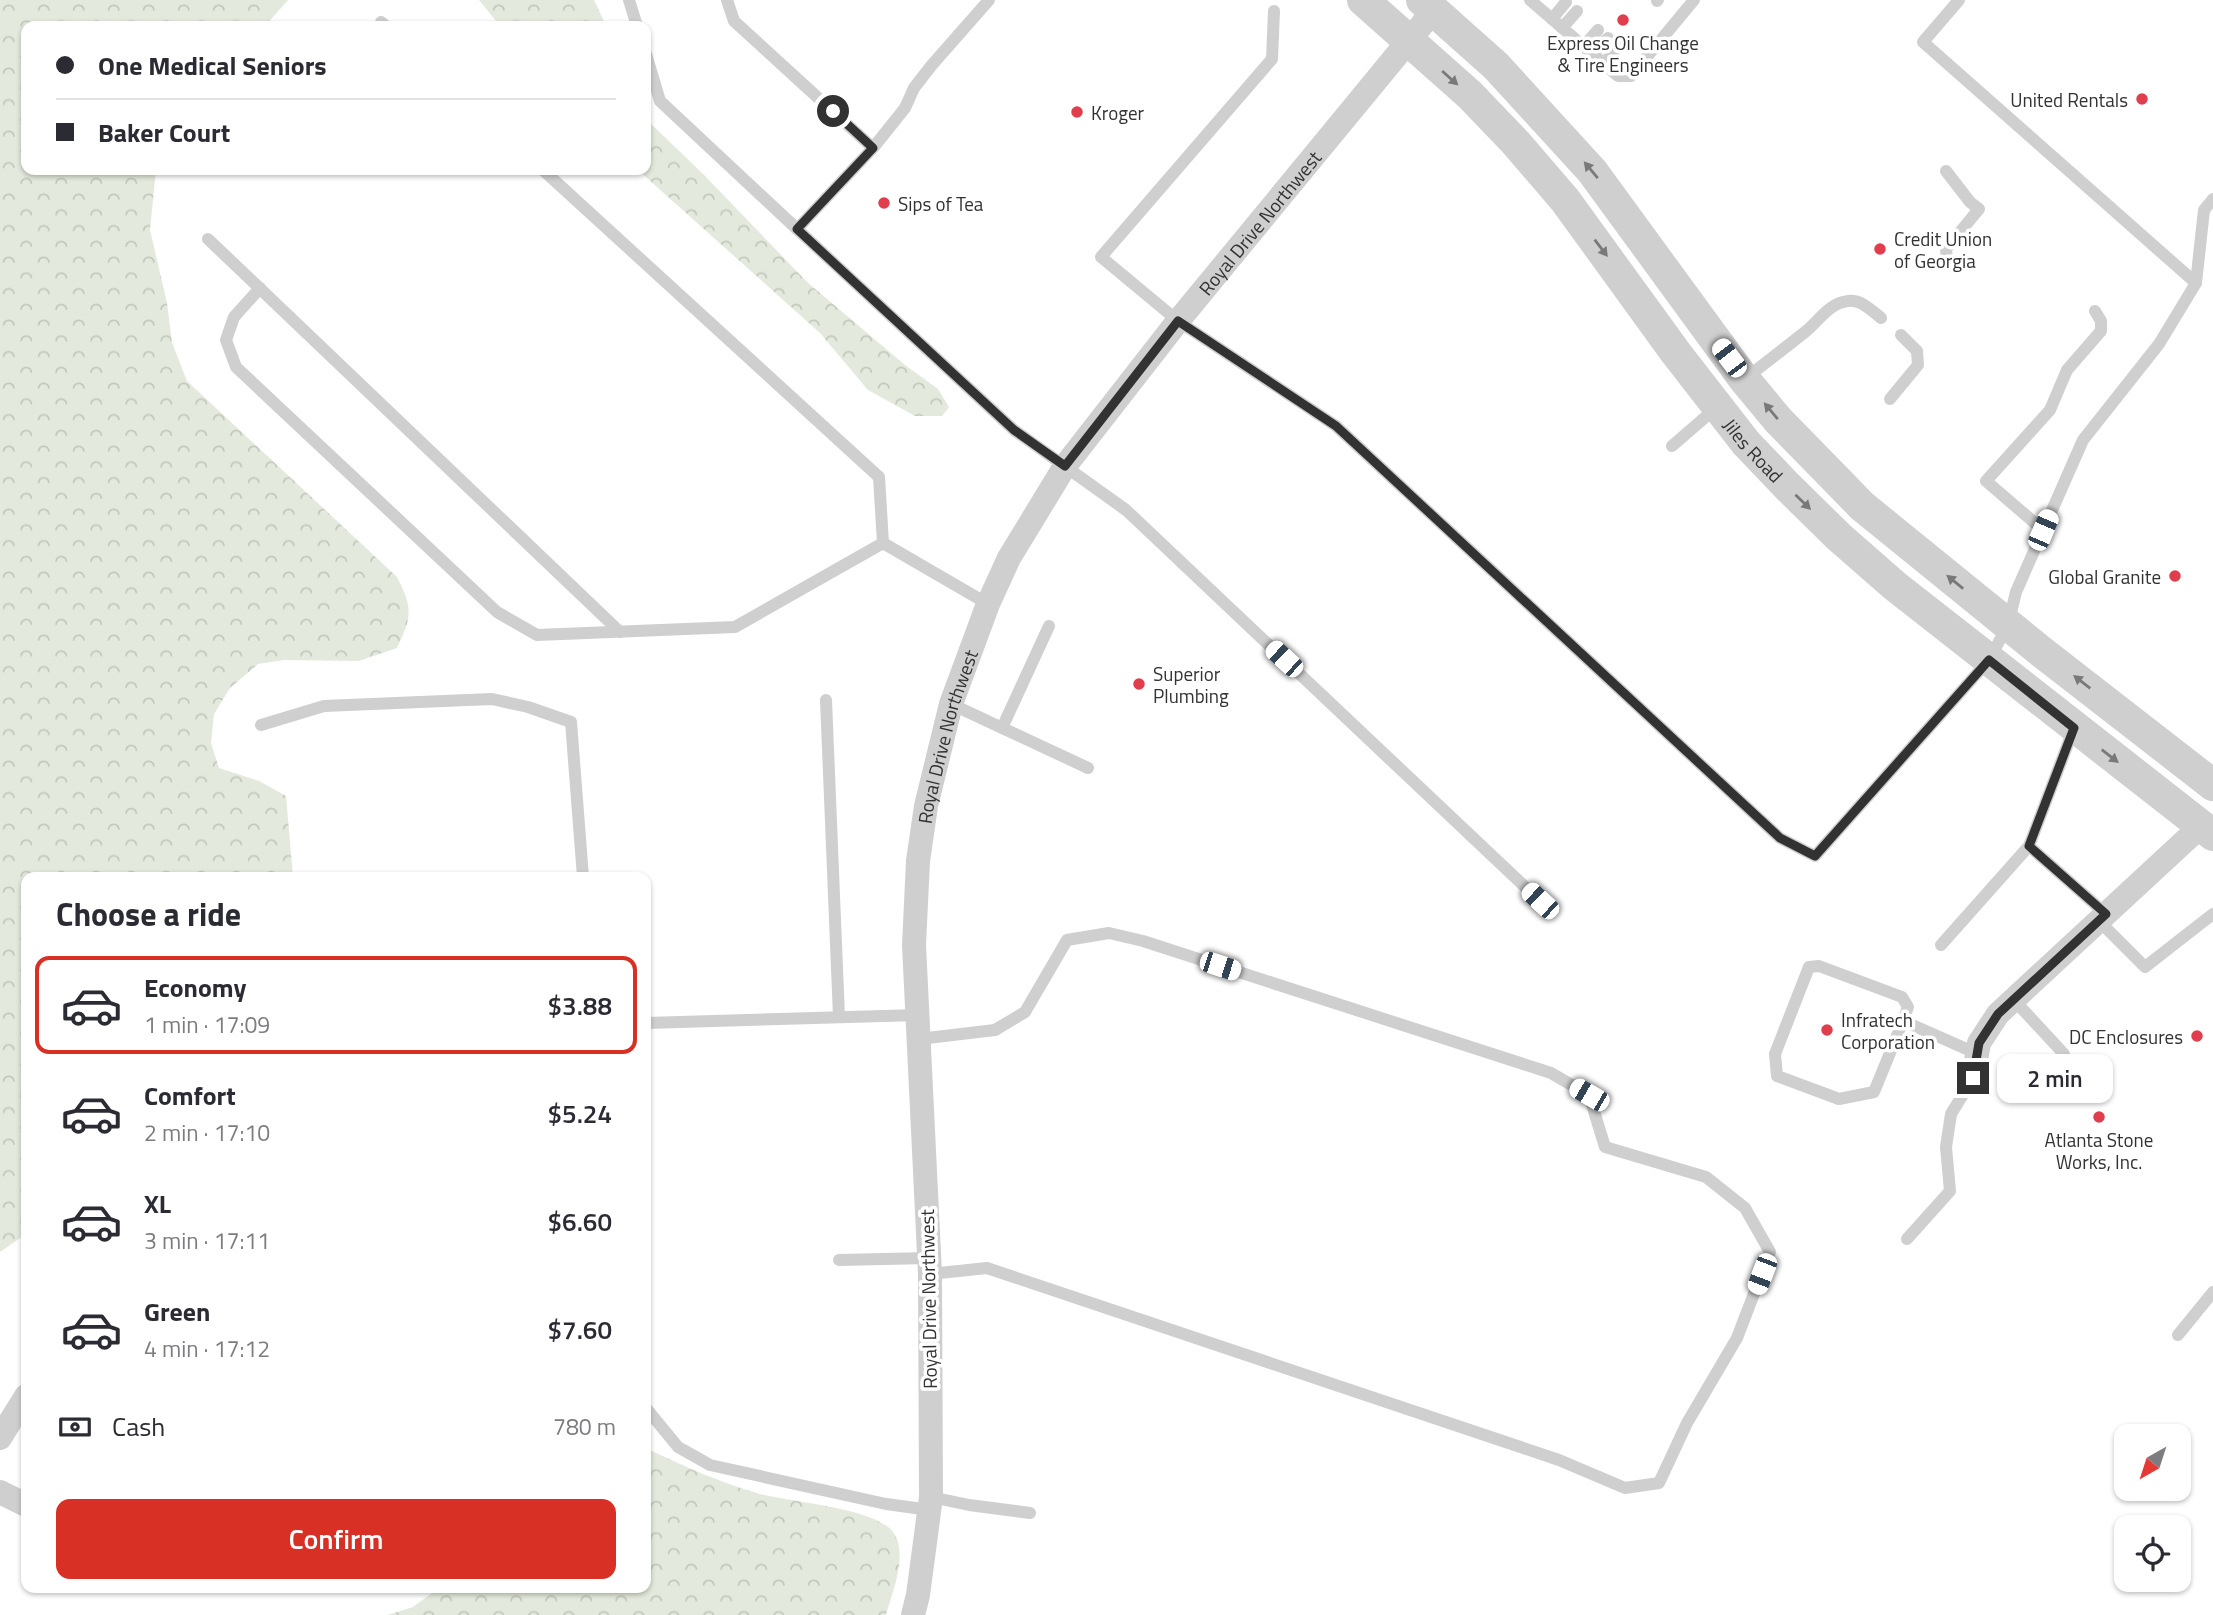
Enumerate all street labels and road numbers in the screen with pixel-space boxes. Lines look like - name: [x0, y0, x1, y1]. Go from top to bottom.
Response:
- street label: Royal Drive Northwest: [1191, 143, 1328, 301]
- street label: Jiles Road: [1717, 411, 1790, 489]
- street label: Royal Drive Northwest: [909, 645, 985, 825]
- street label: Royal Drive Northwest: [912, 1209, 944, 1389]

